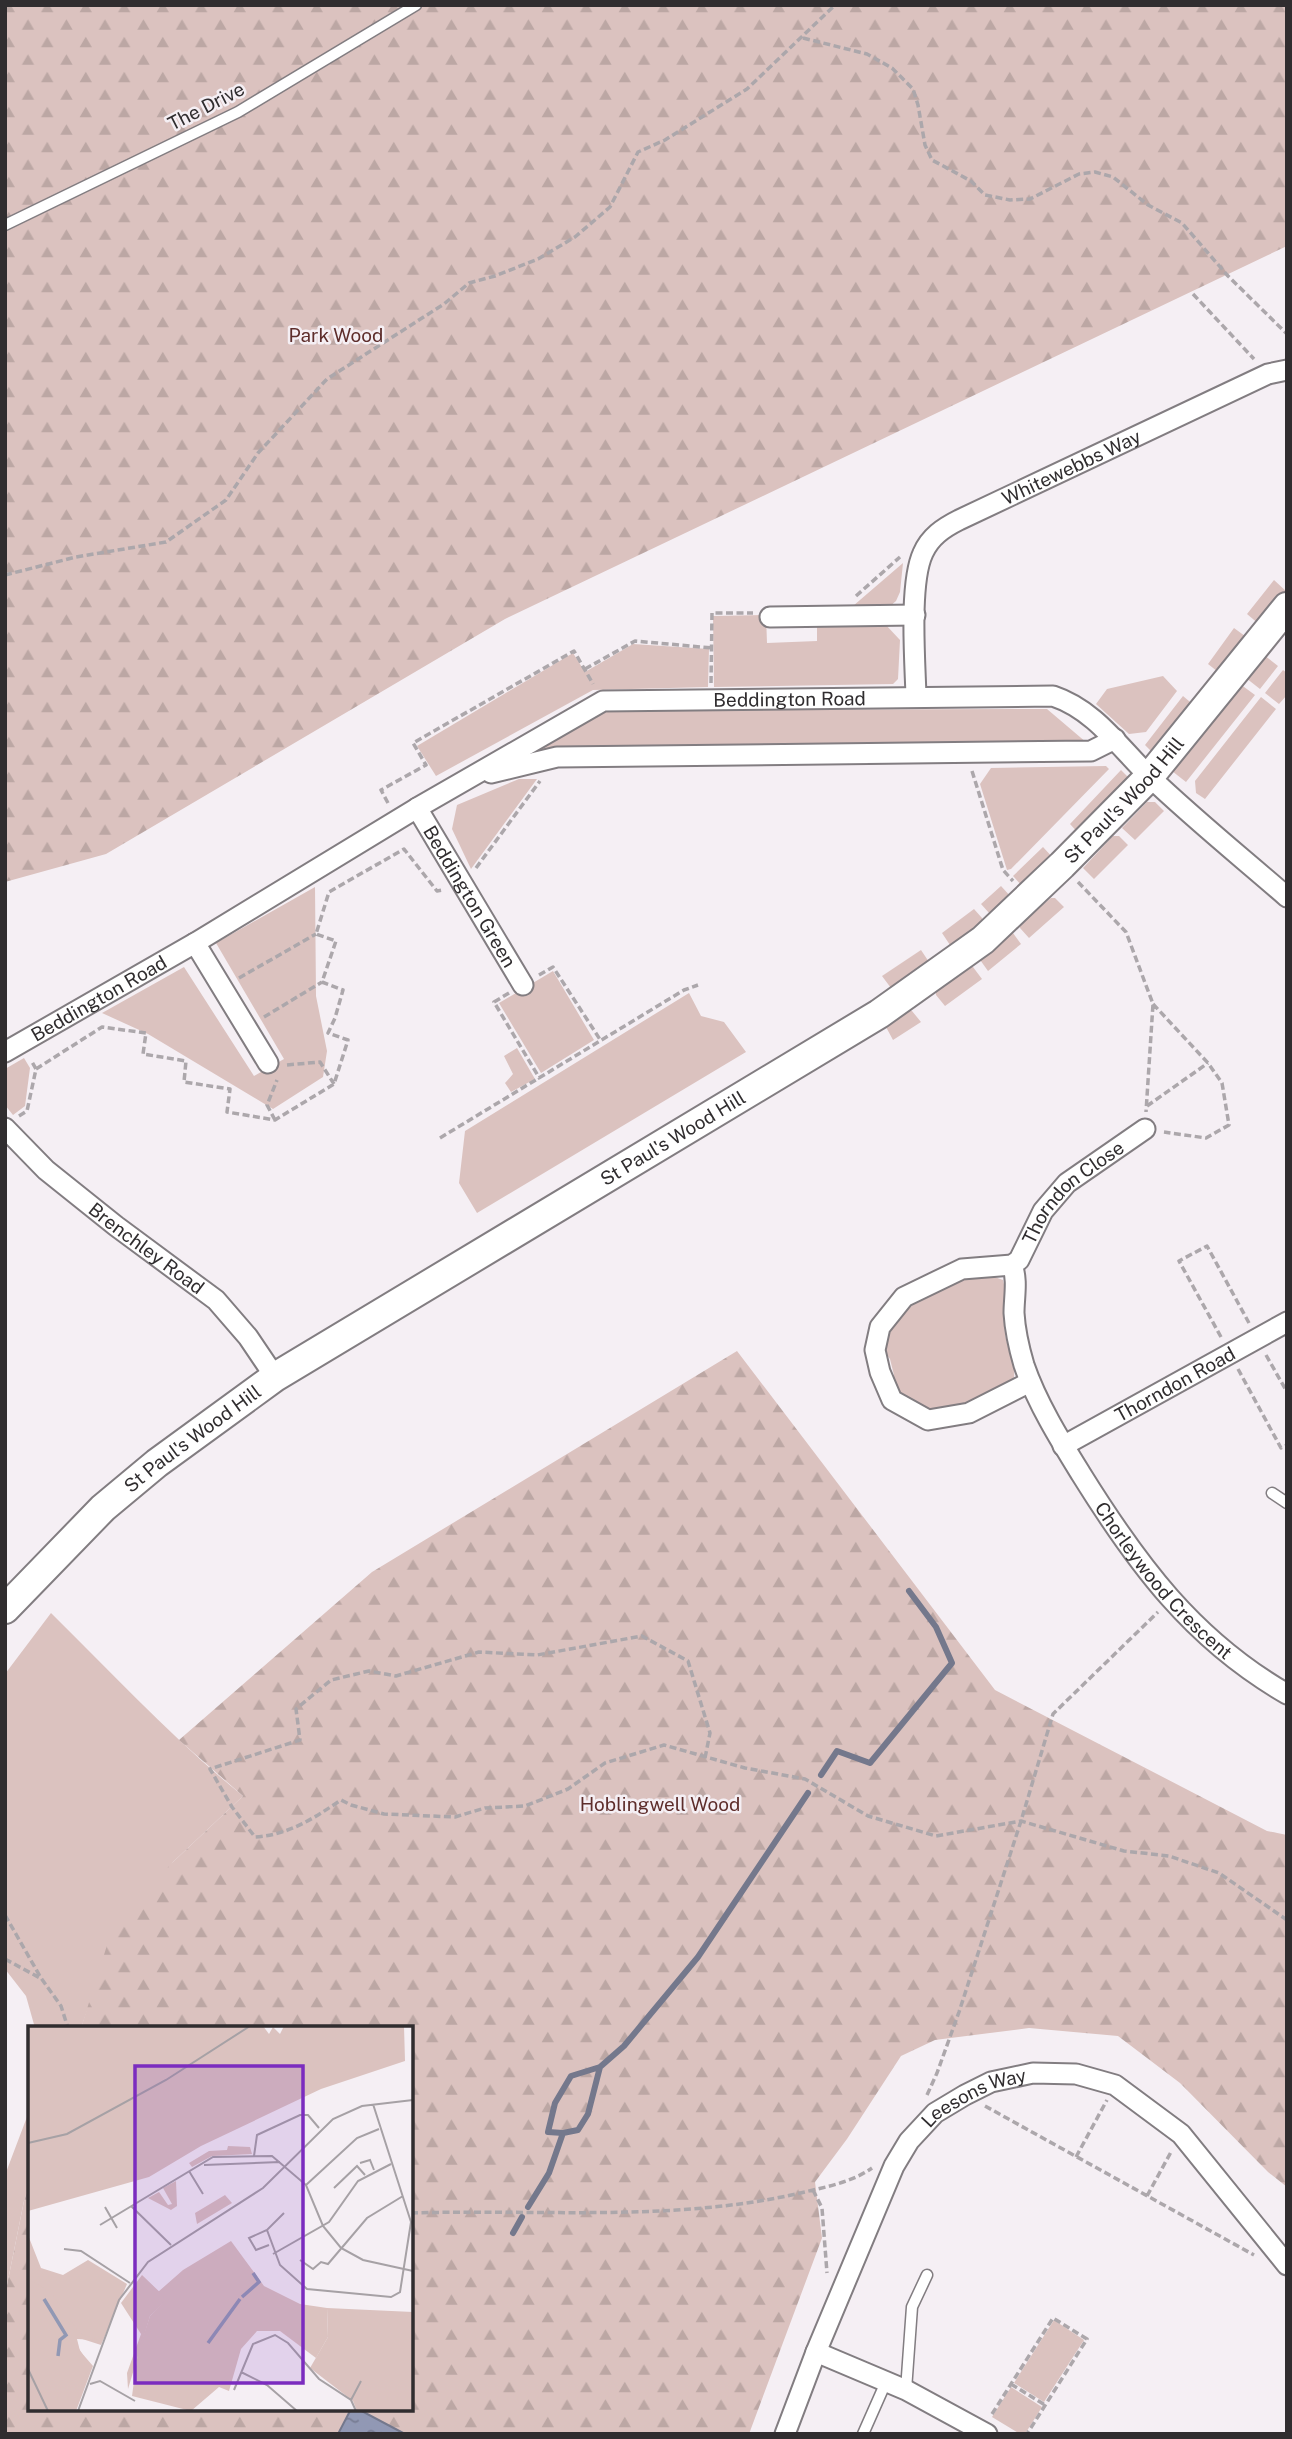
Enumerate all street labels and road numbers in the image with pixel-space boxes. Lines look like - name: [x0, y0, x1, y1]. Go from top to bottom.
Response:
- street label: The Drive: [164, 77, 248, 135]
- street label: Whitewebbs Way: [998, 425, 1144, 509]
- street label: Beddington Road: [713, 687, 866, 711]
- street label: St Paul's Wood Hill: [1059, 732, 1188, 868]
- street label: Beddington Green: [419, 822, 521, 971]
- street label: Beddington Road: [27, 951, 170, 1046]
- street label: St Paul's Wood Hill: [596, 1086, 749, 1190]
- street label: Thorndon Close: [1018, 1136, 1128, 1247]
- street label: Brenchley Road: [84, 1198, 209, 1298]
- street label: Thorndon Road: [1111, 1342, 1239, 1426]
- street label: St Paul's Wood Hill: [119, 1380, 265, 1497]
- street label: Chorleywood Crescent: [1091, 1498, 1237, 1664]
- street label: Leesons Way: [917, 2064, 1028, 2132]

